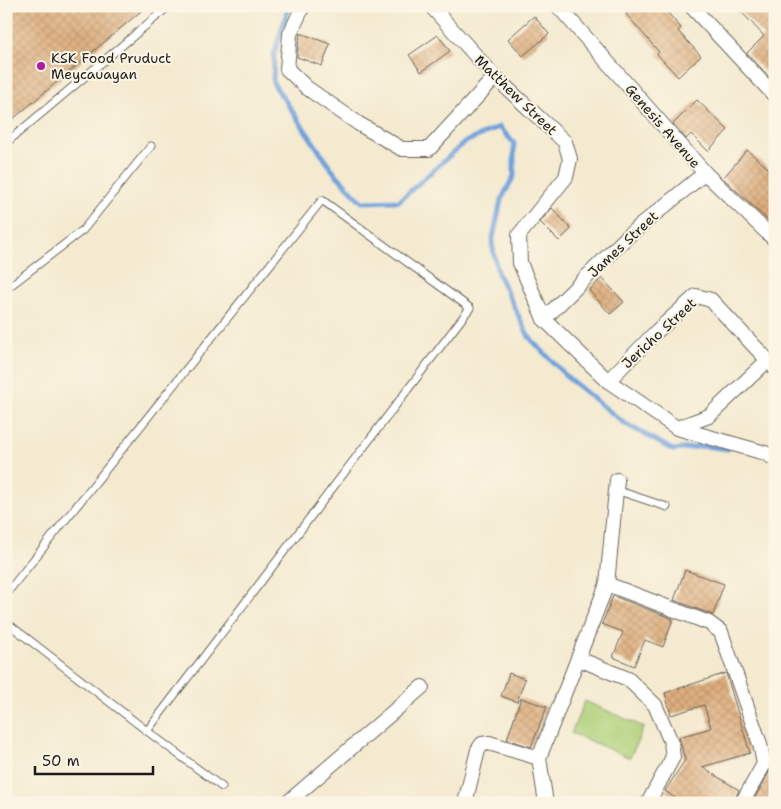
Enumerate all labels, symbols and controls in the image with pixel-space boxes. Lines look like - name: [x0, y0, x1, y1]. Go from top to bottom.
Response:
- place label: KSK Food Pruduct Meycauayan: [51, 49, 171, 83]
- street label: Matthew Street: [471, 51, 561, 139]
- marker: KSK Food Pruduct Meycauayan: [35, 60, 47, 72]
- street label: Genesis Avenue: [621, 80, 705, 172]
- street label: James Street: [584, 207, 662, 281]
- street label: Jericho Street: [618, 294, 700, 372]
- scale bar: [35, 744, 152, 776]
- text: 50 m: [42, 751, 80, 771]

